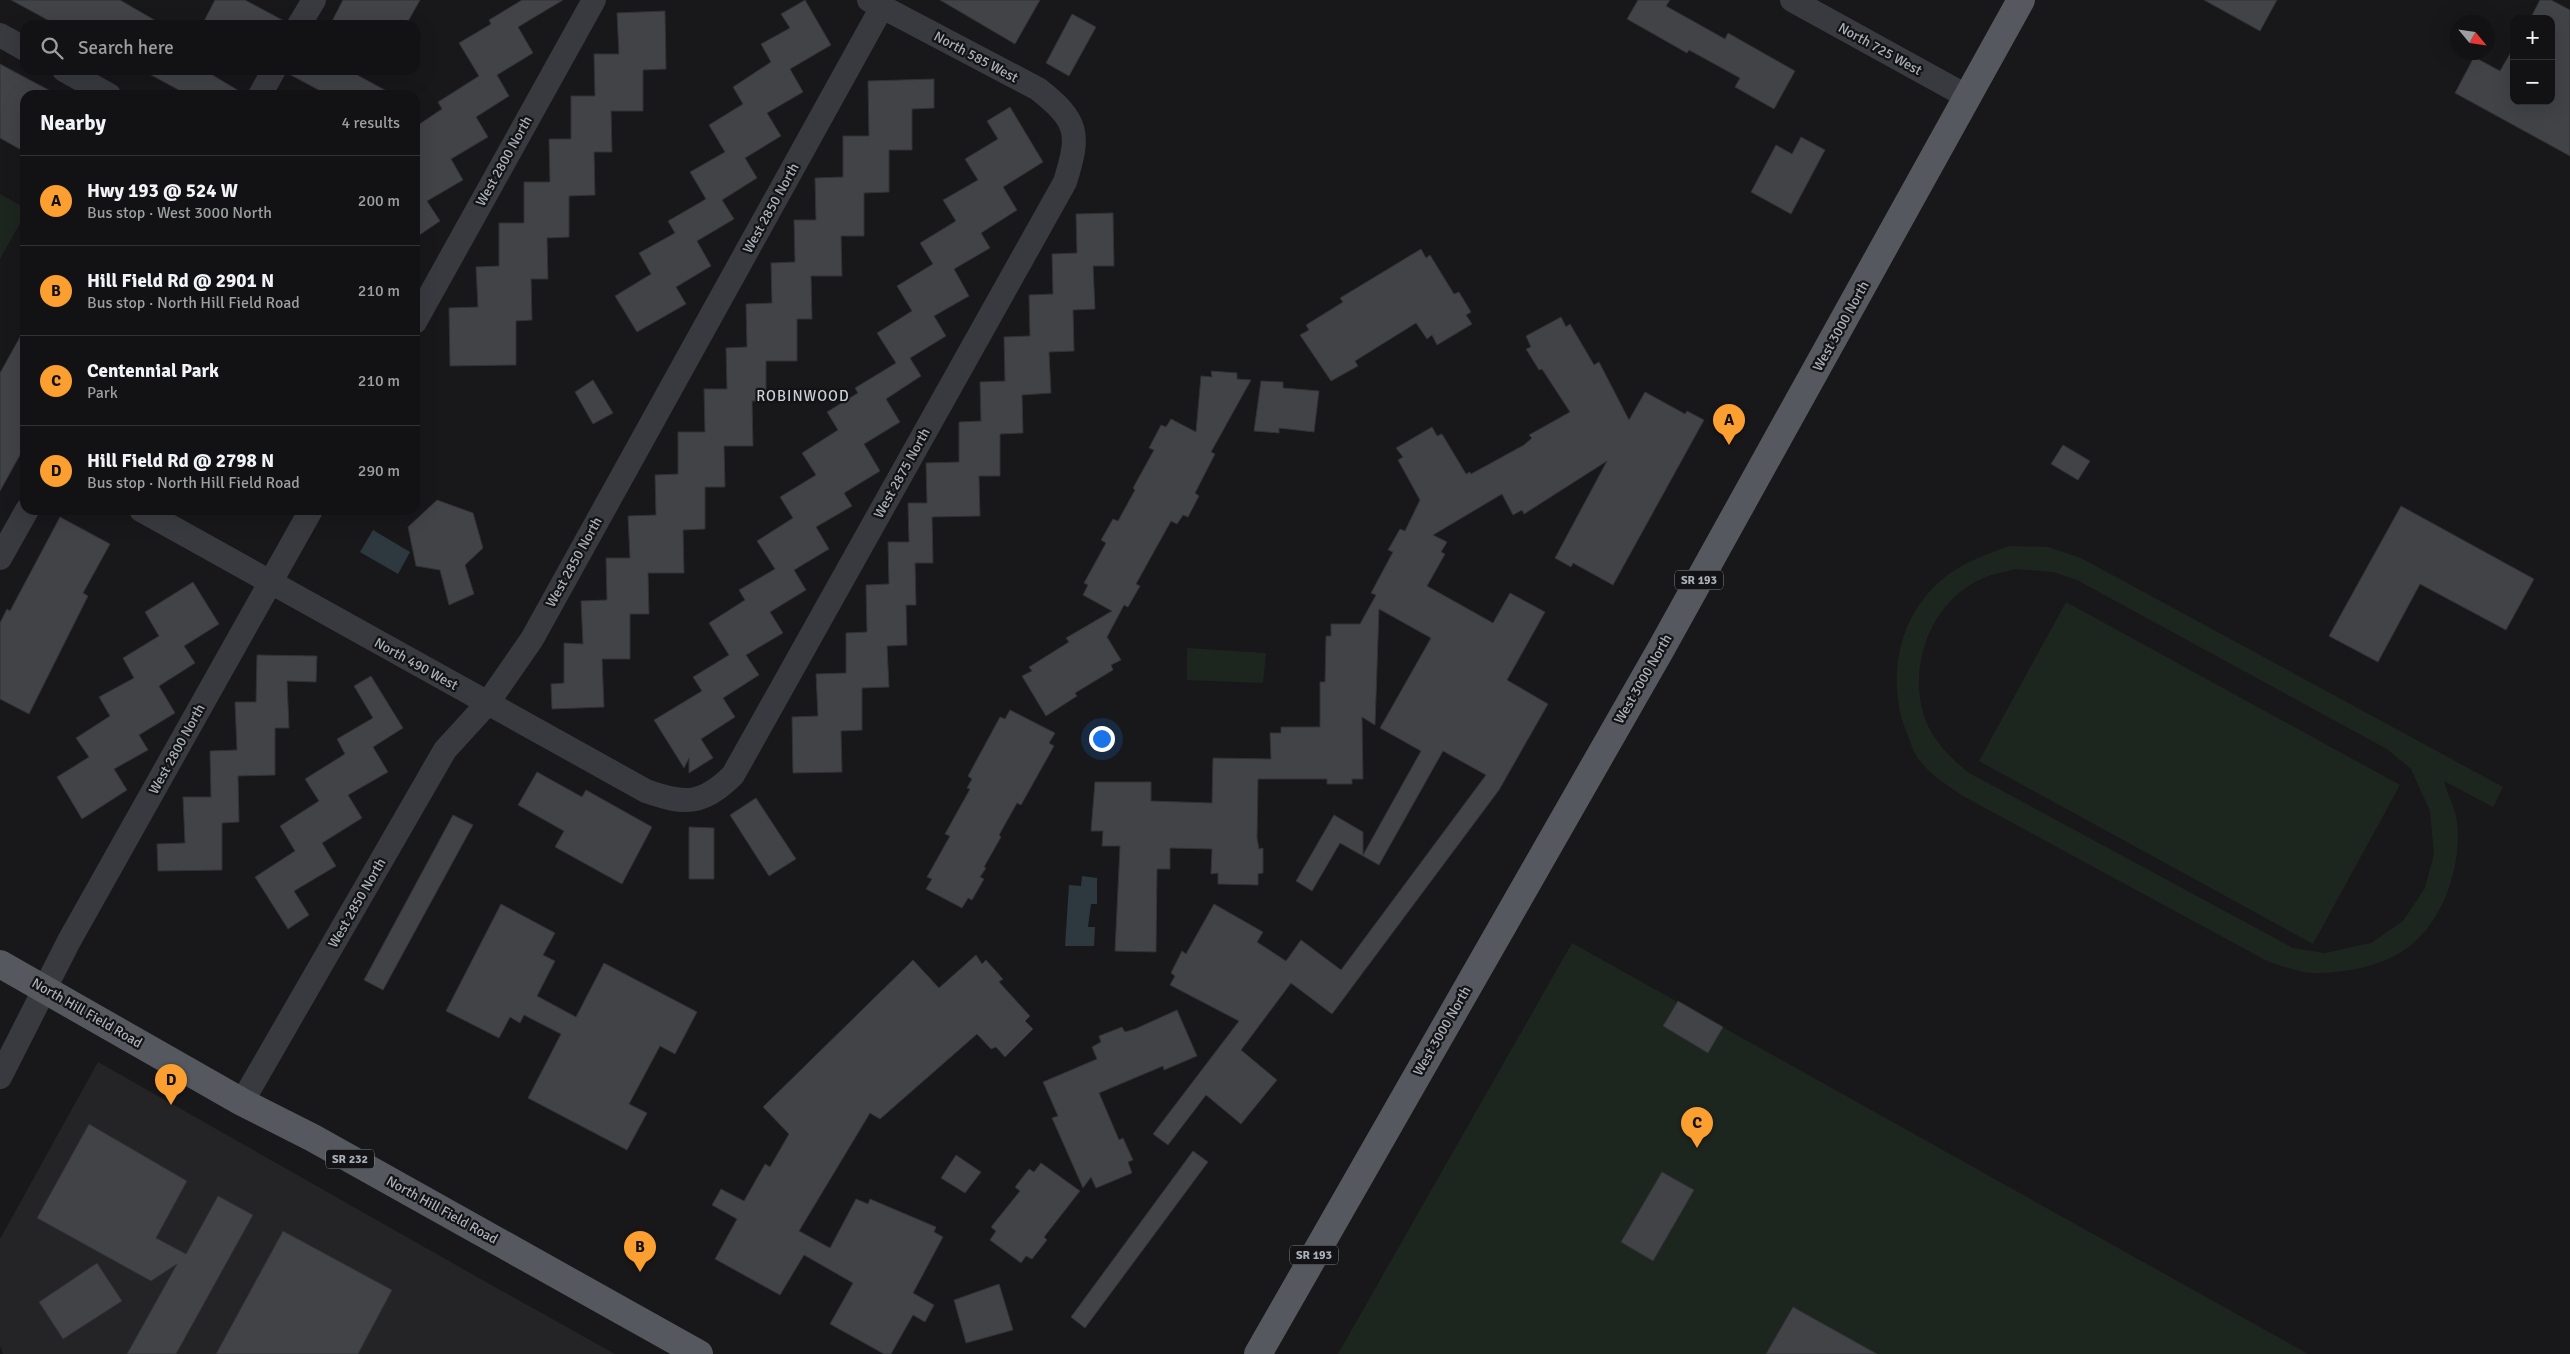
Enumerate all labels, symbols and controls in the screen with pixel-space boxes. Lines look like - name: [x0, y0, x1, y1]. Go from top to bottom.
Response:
- north arrow: [2450, 15, 2495, 60]
- map controls: [2510, 15, 2555, 105]
- button: +: [2510, 15, 2555, 60]
- street label: North 725 West: [1835, 19, 1925, 79]
- search box: [20, 20, 420, 75]
- street label: North 585 West: [931, 28, 1021, 86]
- icon: search: [38, 34, 66, 62]
- text: Search here: [78, 36, 174, 60]
- button: −: [2510, 60, 2555, 105]
- text: Nearby: [40, 110, 106, 136]
- text: 4 results: [341, 113, 400, 133]
- street label: West 2800 North: [472, 113, 536, 209]
- street label: West 2850 North: [739, 160, 803, 256]
- text: Hwy 193 @ 524 W: [87, 179, 238, 203]
- text: A: [51, 191, 61, 211]
- text: 200 m: [358, 191, 400, 211]
- text: Bus stop · West 3000 North: [87, 203, 272, 223]
- text: Hill Field Rd @ 2901 N: [87, 269, 274, 293]
- street label: West 3000 North: [1809, 278, 1873, 374]
- text: B: [51, 281, 61, 301]
- text: 210 m: [358, 281, 400, 301]
- text: Bus stop · North Hill Field Road: [87, 293, 300, 313]
- text: Centennial Park: [87, 359, 219, 383]
- text: C: [51, 371, 61, 391]
- text: 210 m: [358, 371, 400, 391]
- text: Park: [87, 383, 118, 403]
- district label: ROBINWOOD: [756, 387, 850, 405]
- pin: A: [1713, 404, 1745, 445]
- street label: West 2875 North: [870, 425, 934, 521]
- text: Hill Field Rd @ 2798 N: [87, 449, 274, 473]
- text: D: [51, 461, 61, 481]
- text: 290 m: [358, 461, 400, 481]
- text: Bus stop · North Hill Field Road: [87, 473, 300, 493]
- street label: West 2850 North: [542, 514, 606, 610]
- road number: SR 193: [1675, 570, 1723, 590]
- street label: West 3000 North: [1611, 631, 1675, 727]
- street label: North 490 West: [371, 634, 461, 694]
- street label: West 2800 North: [145, 701, 209, 797]
- your location: [1089, 726, 1115, 752]
- street label: West 2850 North: [325, 855, 389, 951]
- street label: North Hill Field Road: [29, 974, 145, 1052]
- street label: West 3000 North: [1410, 983, 1474, 1079]
- pin: D: [155, 1064, 187, 1105]
- pin: C: [1681, 1107, 1713, 1148]
- road number: SR 232: [326, 1150, 374, 1168]
- street label: North Hill Field Road: [383, 1172, 501, 1248]
- pin: B: [624, 1231, 656, 1272]
- road number: SR 193: [1290, 1246, 1338, 1264]

